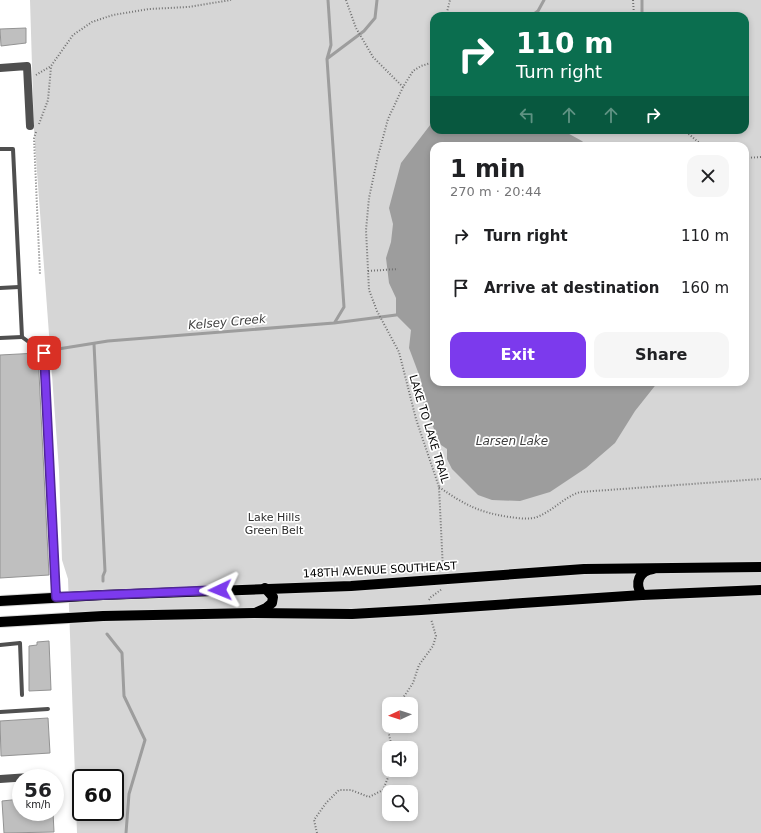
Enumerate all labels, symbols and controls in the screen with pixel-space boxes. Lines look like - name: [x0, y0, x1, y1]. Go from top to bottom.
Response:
- text: 110 m: [516, 27, 613, 60]
- icon: right: [450, 28, 502, 80]
- text: Turn right: [516, 61, 602, 82]
- icon: left: [516, 104, 538, 126]
- icon: ahead: [558, 104, 580, 126]
- icon: ahead: [600, 104, 622, 126]
- icon: right: [642, 104, 664, 126]
- text: 1 min: [450, 155, 525, 183]
- button: close: [687, 155, 729, 197]
- text: 270 m · 20:44: [450, 184, 541, 199]
- icon: right: [450, 225, 472, 247]
- text: Turn right: [484, 227, 568, 245]
- text: 110 m: [681, 227, 729, 245]
- icon: arrive: [450, 277, 472, 299]
- text: Arrive at destination: [484, 279, 659, 297]
- text: 160 m: [681, 279, 729, 297]
- water label: Kelsey Creek: [188, 312, 267, 332]
- button: Exit: [450, 332, 586, 378]
- button: Share: [594, 332, 729, 378]
- pin: [27, 336, 61, 370]
- icon: arrive: [33, 342, 55, 364]
- street label: LAKE TO LAKE TRAIL: [406, 373, 452, 486]
- water label: Larsen Lake: [476, 434, 548, 448]
- park label: Lake Hills Green Belt: [245, 511, 304, 537]
- street label: 148TH AVENUE SOUTHEAST: [303, 559, 458, 581]
- position arrow: [199, 569, 241, 611]
- north arrow: [382, 697, 418, 733]
- map controls: [382, 697, 418, 821]
- button: sound: [382, 741, 418, 777]
- speed limit sign: 60: [72, 769, 124, 821]
- text: 56: [24, 778, 52, 802]
- button: search: [382, 785, 418, 821]
- text: km/h: [25, 799, 51, 810]

